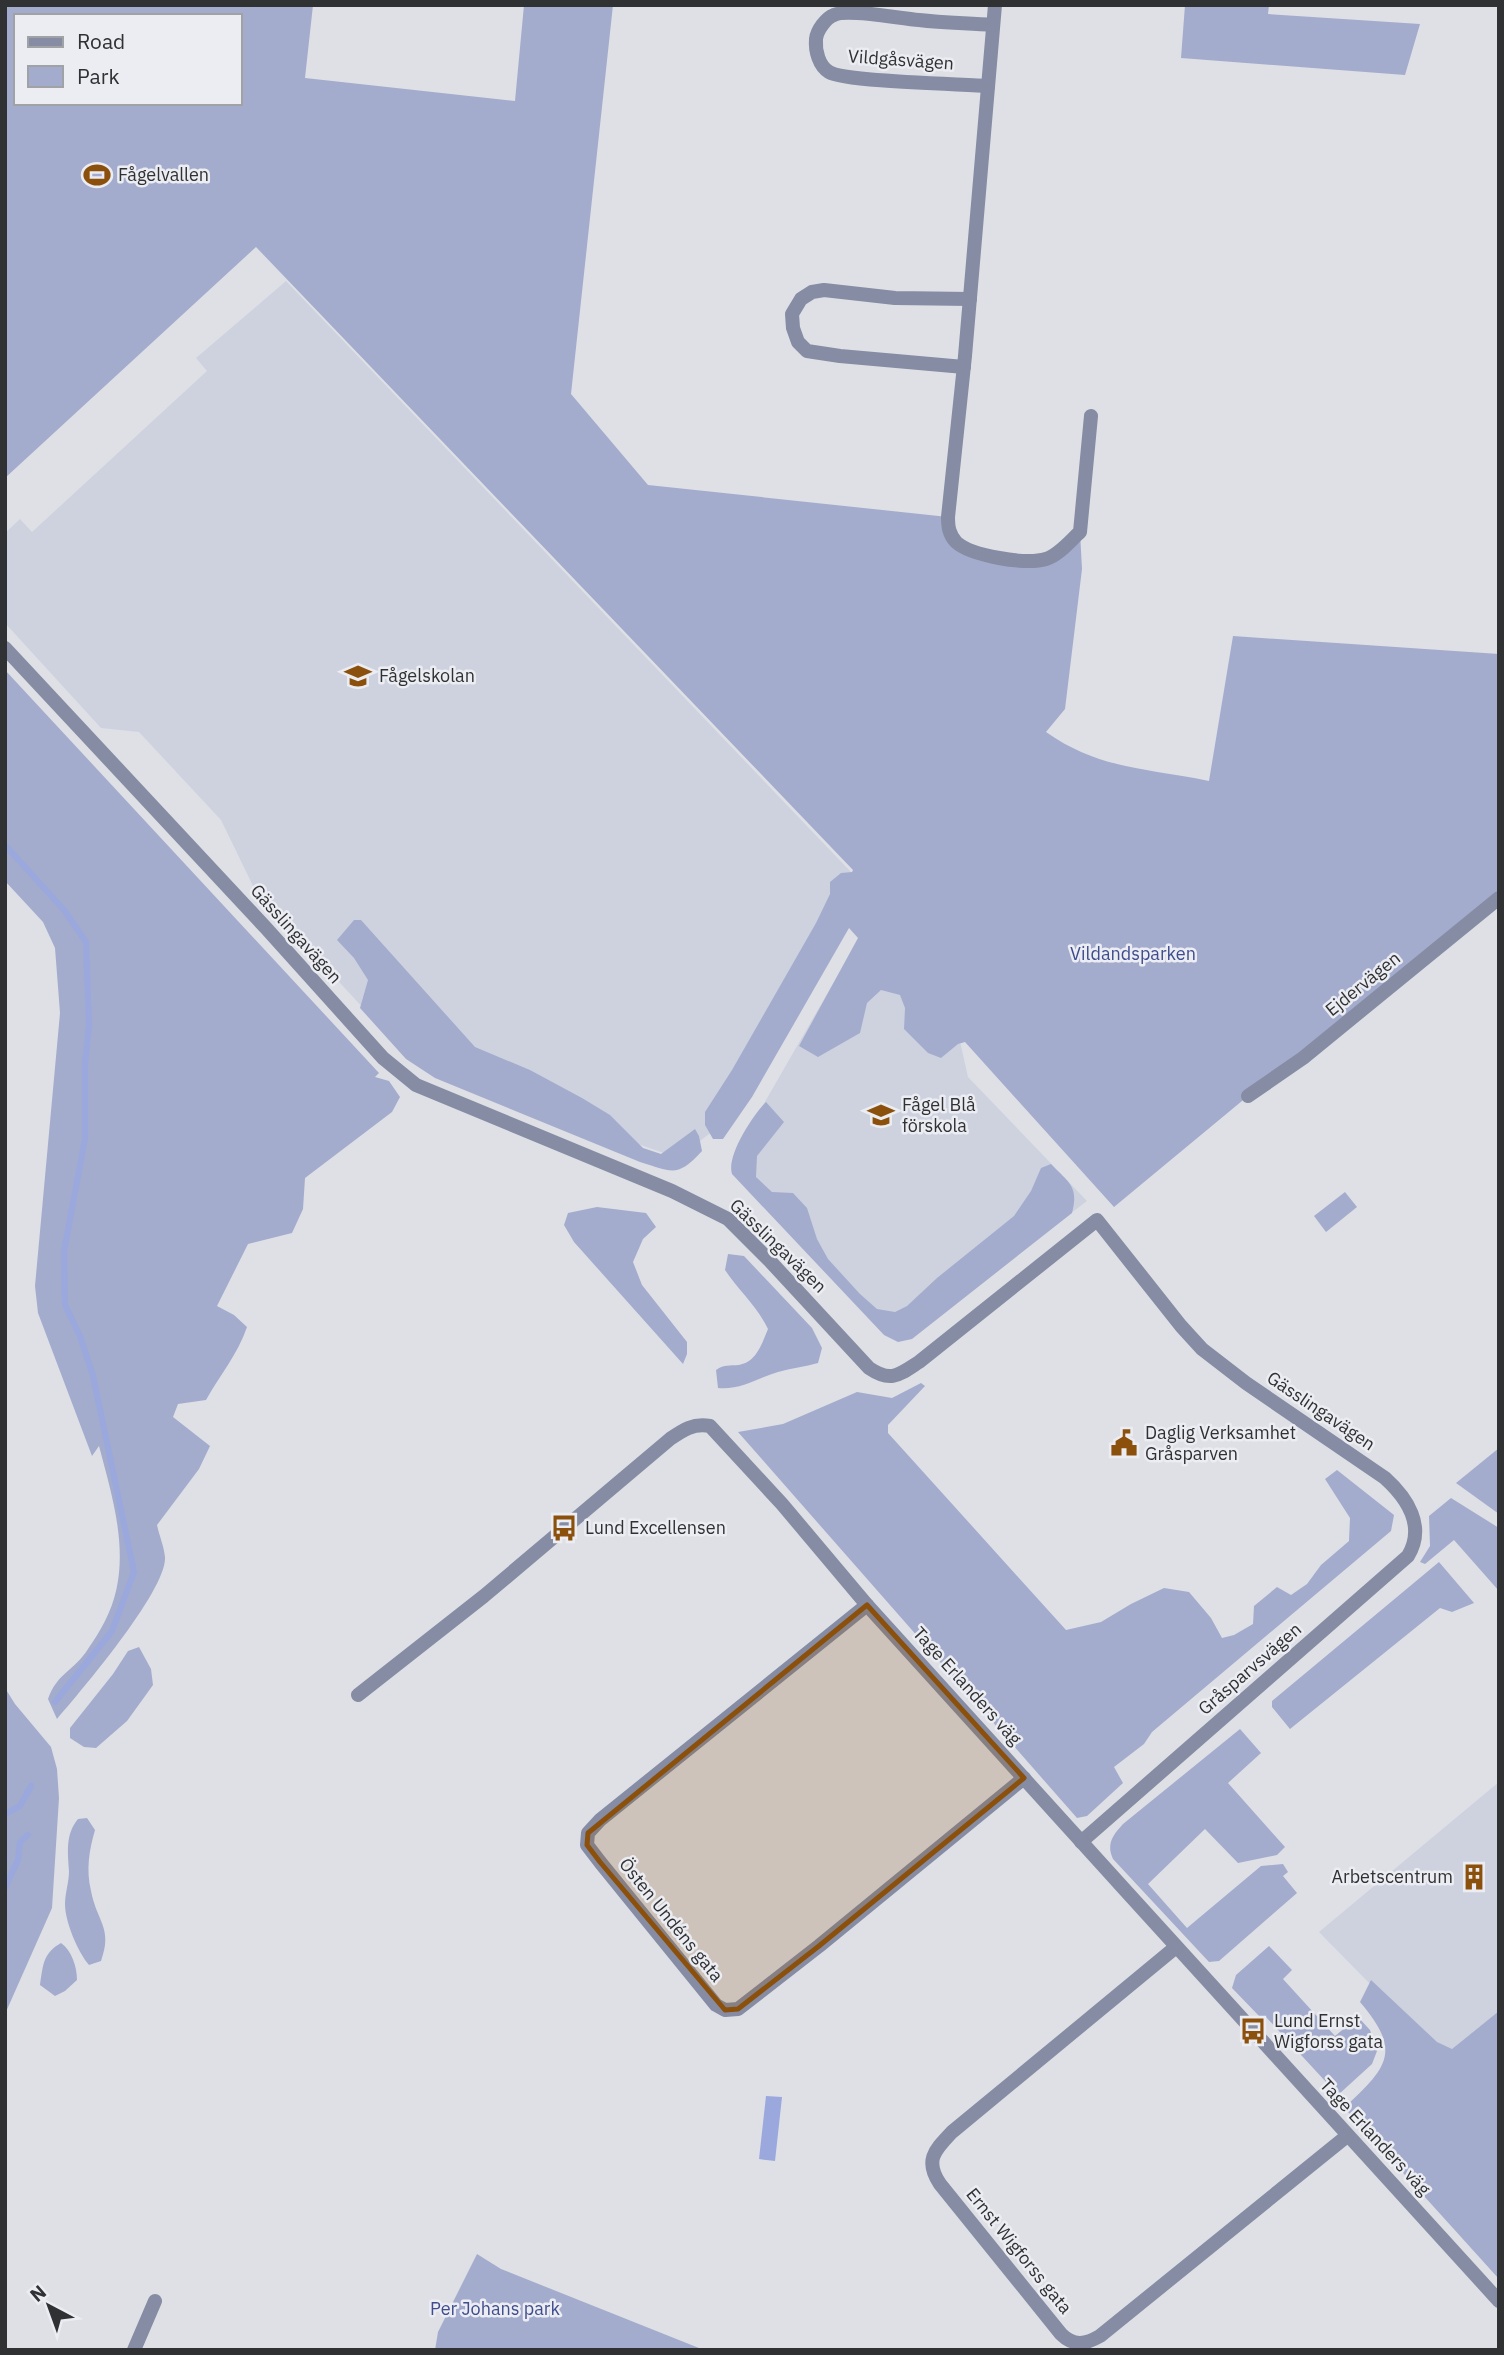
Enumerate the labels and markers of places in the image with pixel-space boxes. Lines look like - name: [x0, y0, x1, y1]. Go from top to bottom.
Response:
- sports icon: Fågelvallen: [82, 160, 112, 190]
- place label: Fågelvallen: [118, 163, 209, 186]
- school or university icon: Fågelskolan: [343, 661, 373, 691]
- place label: Fågelskolan: [379, 664, 475, 687]
- place label: Fågel Blå förskola: [902, 1093, 976, 1137]
- school or university icon: Fågel Blå förskola: [866, 1100, 896, 1130]
- place label: Daglig Verksamhet Gråsparven: [1145, 1421, 1296, 1465]
- public building icon: Daglig Verksamhet Gråsparven: [1109, 1428, 1139, 1458]
- bus stop icon: Lund Excellensen: [549, 1513, 579, 1543]
- place label: Lund Excellensen: [585, 1516, 726, 1539]
- building icon: Arbetscentrum: [1459, 1862, 1489, 1892]
- place label: Arbetscentrum: [1332, 1865, 1453, 1888]
- place label: Lund Ernst Wigforss gata: [1274, 2009, 1384, 2053]
- bus stop icon: Lund Ernst Wigforss gata: [1238, 2016, 1268, 2046]

